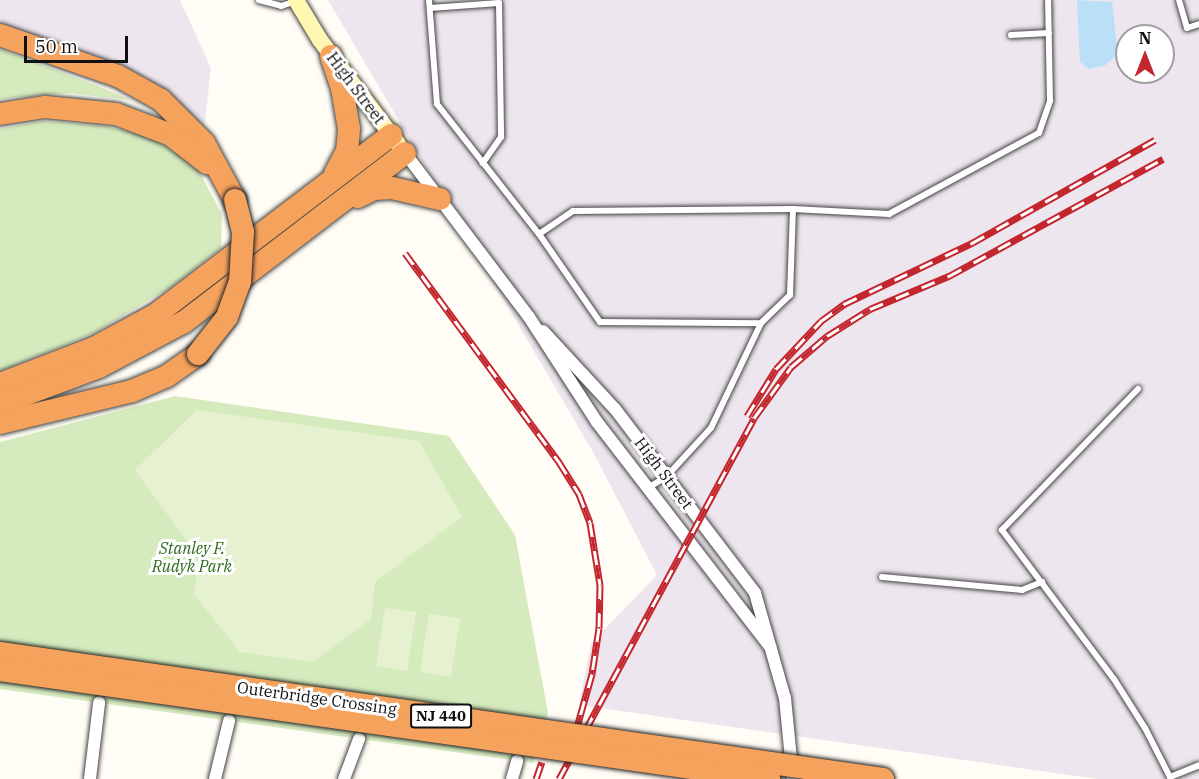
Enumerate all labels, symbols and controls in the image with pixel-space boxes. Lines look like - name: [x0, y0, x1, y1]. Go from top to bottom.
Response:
- scale bar: [27, 24, 130, 62]
- north arrow: [1115, 24, 1175, 84]
- text: N: [1139, 28, 1151, 48]
- text: 50 m: [35, 35, 78, 58]
- street label: High Street: [323, 48, 389, 128]
- street label: High Street: [631, 433, 697, 513]
- park label: Stanley F. Rudyk Park: [152, 538, 232, 576]
- street label: Outerbridge Crossing: [236, 677, 398, 719]
- road number: NJ 440: [410, 704, 472, 728]

